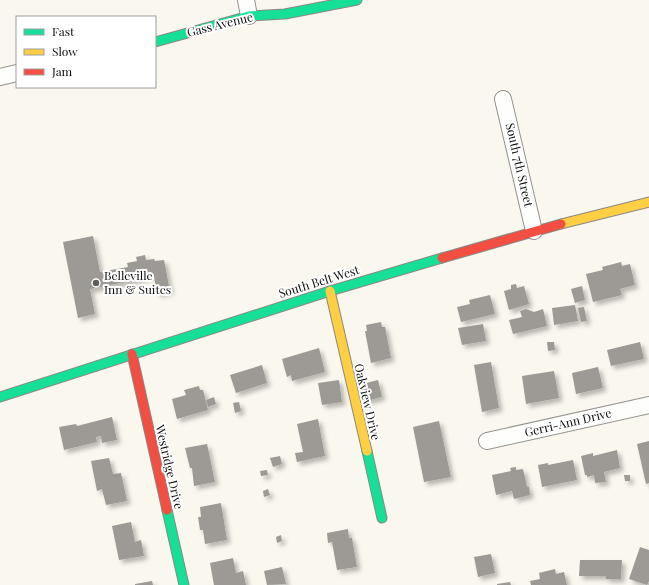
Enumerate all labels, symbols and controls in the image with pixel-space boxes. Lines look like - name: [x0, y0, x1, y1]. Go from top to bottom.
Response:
- street label: Gass Avenue: [185, 8, 254, 40]
- legend: [16, 16, 156, 88]
- text: Fast: [52, 23, 75, 39]
- text: Slow: [52, 43, 78, 59]
- text: Jam: [51, 63, 73, 79]
- street label: South 7th Street: [503, 121, 538, 209]
- street label: South Belt West: [276, 261, 362, 301]
- place label: Belleville Inn & Suites: [104, 267, 171, 297]
- marker: Belleville Inn & Suites: [91, 278, 101, 288]
- street label: Oakview Drive: [351, 362, 385, 442]
- street label: Gerri-Ann Drive: [523, 404, 613, 440]
- street label: Westridge Drive: [152, 422, 187, 511]

